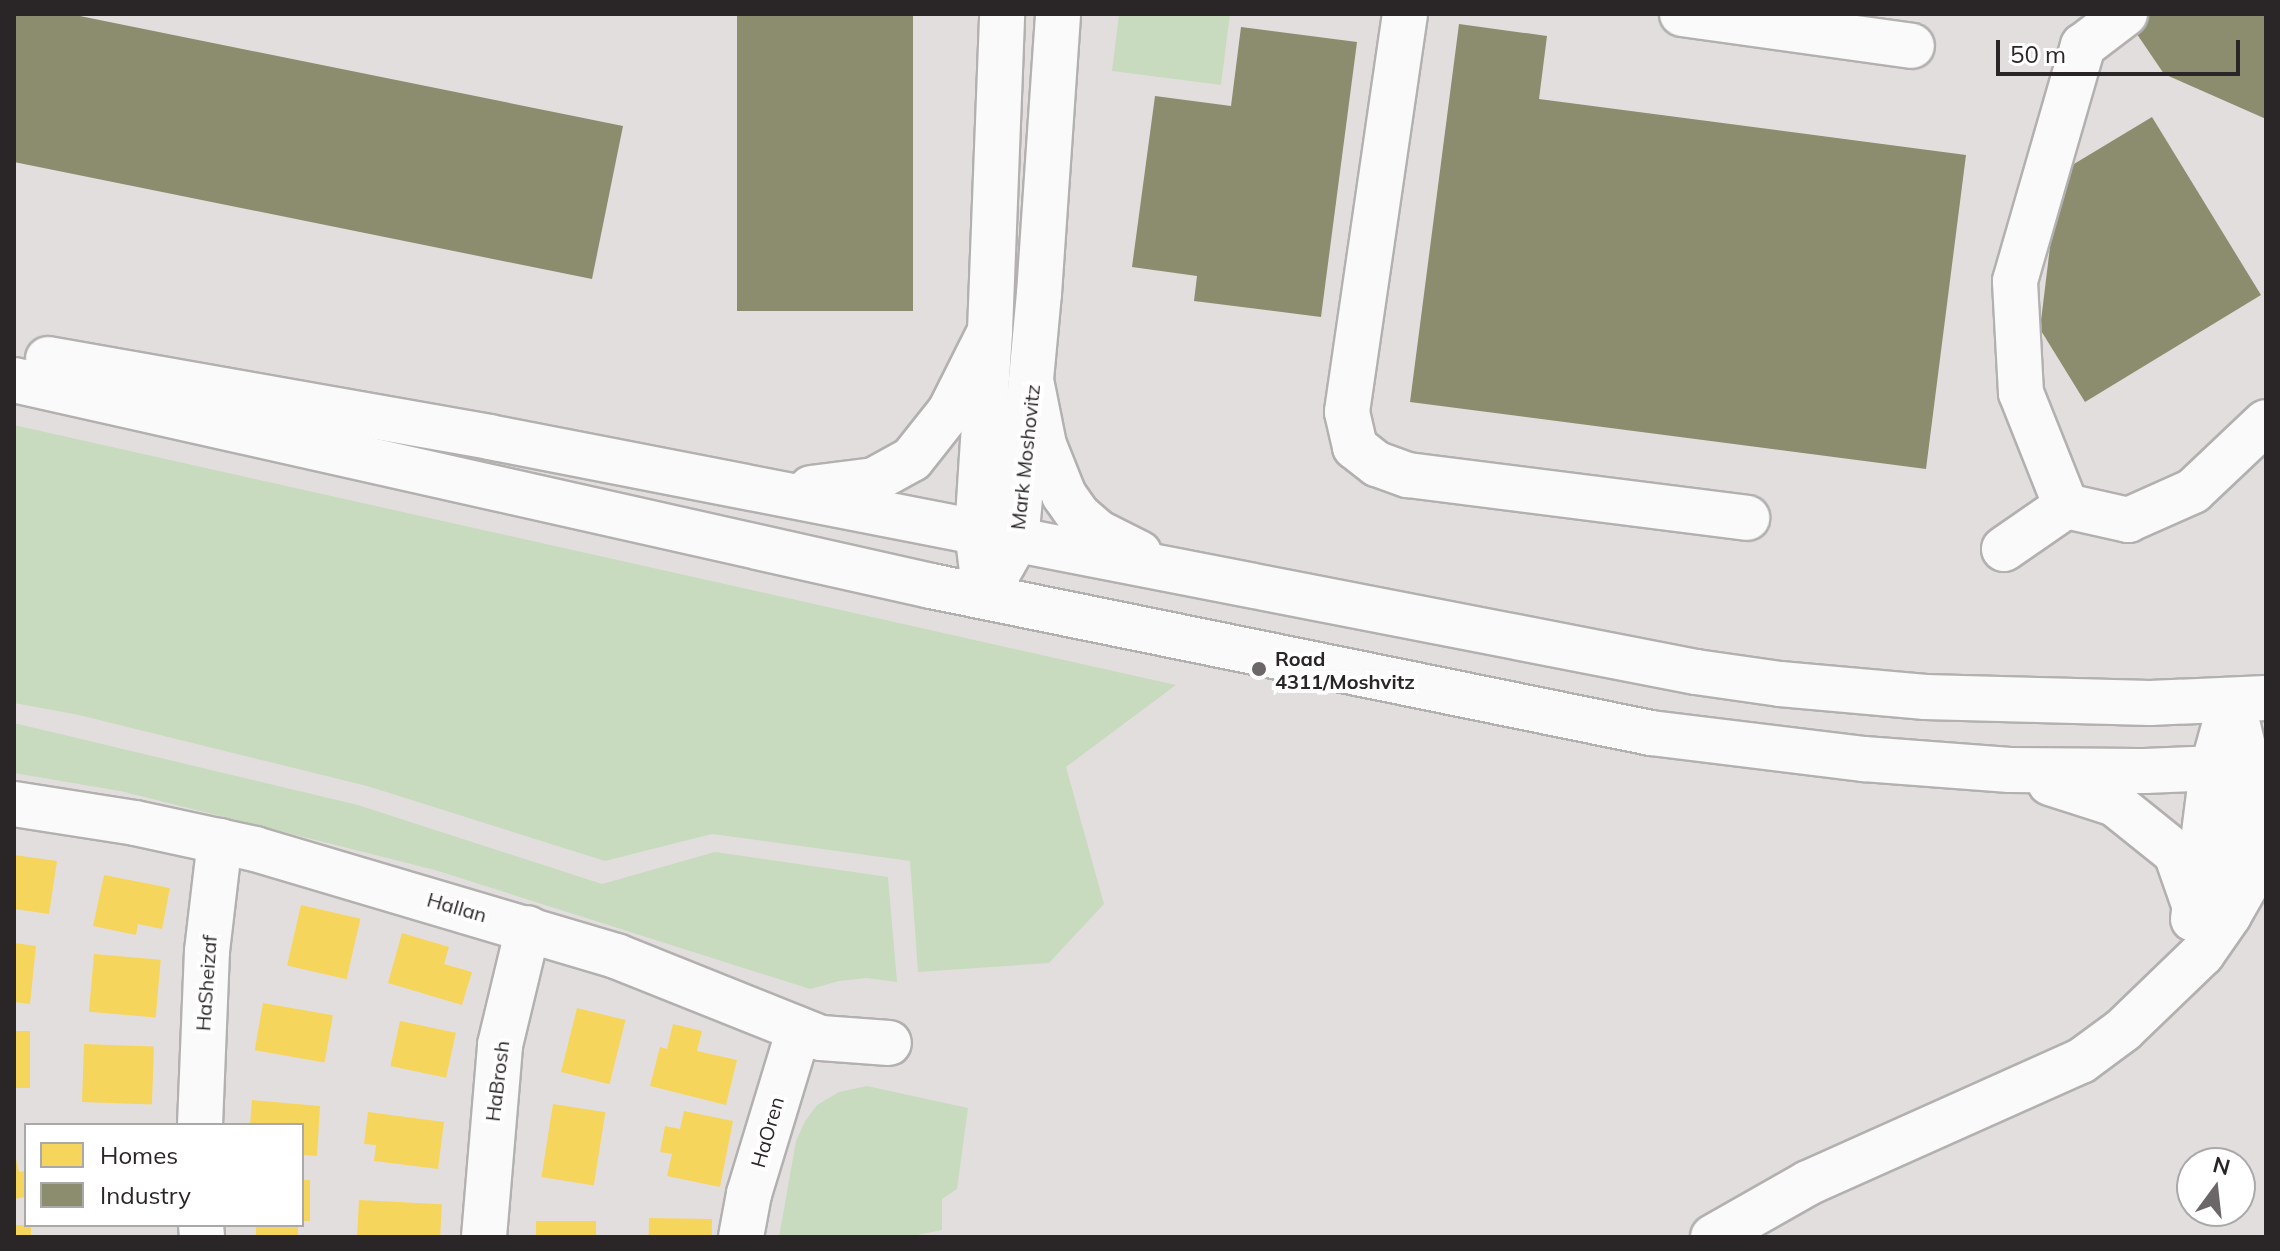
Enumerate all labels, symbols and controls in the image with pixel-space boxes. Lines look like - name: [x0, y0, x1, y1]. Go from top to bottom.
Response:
- scale bar: [2000, 24, 2244, 74]
- text: 50 m: [2010, 39, 2066, 69]
- street label: Mark Moshovitz: [1005, 383, 1045, 531]
- place label: Road 4311/Moshvitz: [1275, 646, 1415, 693]
- marker: Road 4311/Moshvitz: [1250, 660, 1268, 678]
- street label: HaIlan: [424, 887, 490, 927]
- street label: HaSheizaf: [191, 934, 221, 1032]
- street label: HaBrosh: [480, 1039, 514, 1123]
- street label: HaOren: [745, 1094, 789, 1170]
- legend: [24, 1123, 304, 1227]
- text: Homes: [100, 1140, 178, 1170]
- north arrow: [2176, 1147, 2256, 1227]
- text: N: [2210, 1150, 2233, 1181]
- text: Industry: [100, 1180, 191, 1210]

